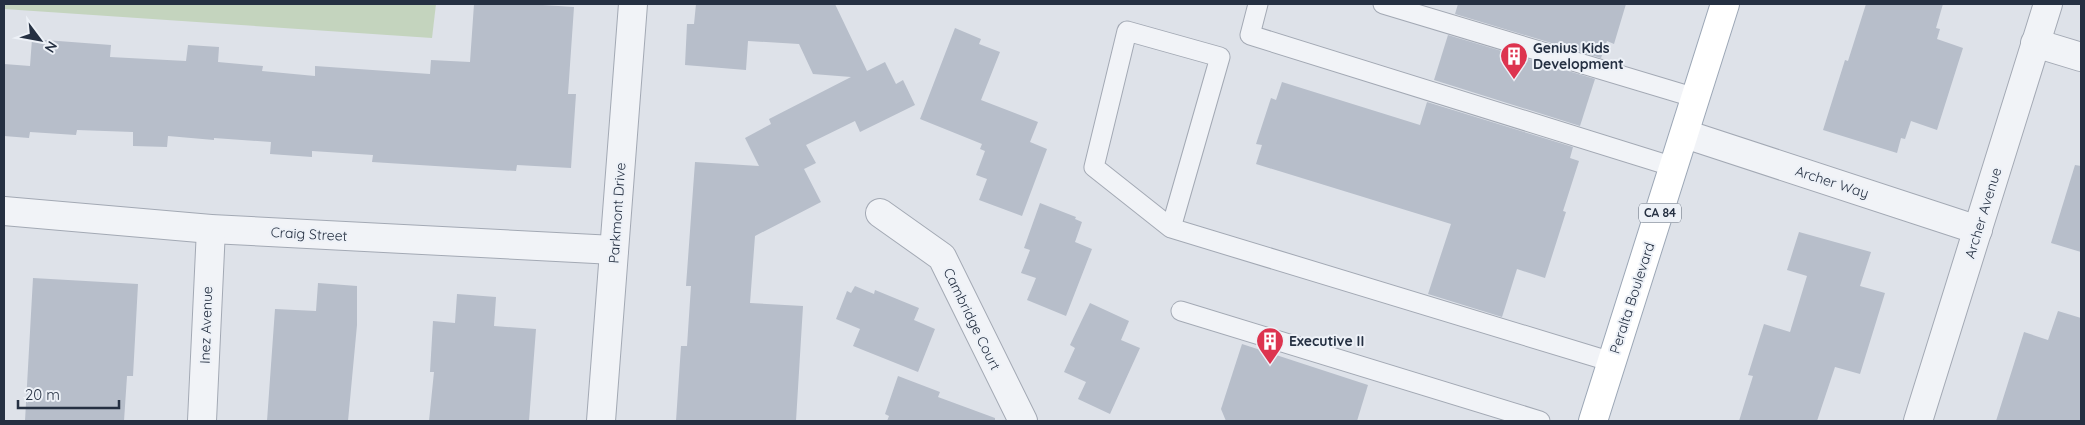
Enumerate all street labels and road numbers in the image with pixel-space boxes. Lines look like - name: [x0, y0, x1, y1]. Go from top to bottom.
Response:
- street label: Parkmont Drive: [604, 162, 630, 264]
- street label: Archer Way: [1793, 162, 1871, 202]
- street label: Archer Avenue: [1961, 165, 2005, 261]
- road number: CA 84: [1639, 204, 1681, 222]
- street label: Craig Street: [270, 223, 348, 245]
- street label: Peralta Boulevard: [1606, 240, 1658, 356]
- street label: Cambridge Court: [939, 265, 1005, 373]
- street label: Inez Avenue: [196, 286, 216, 364]

